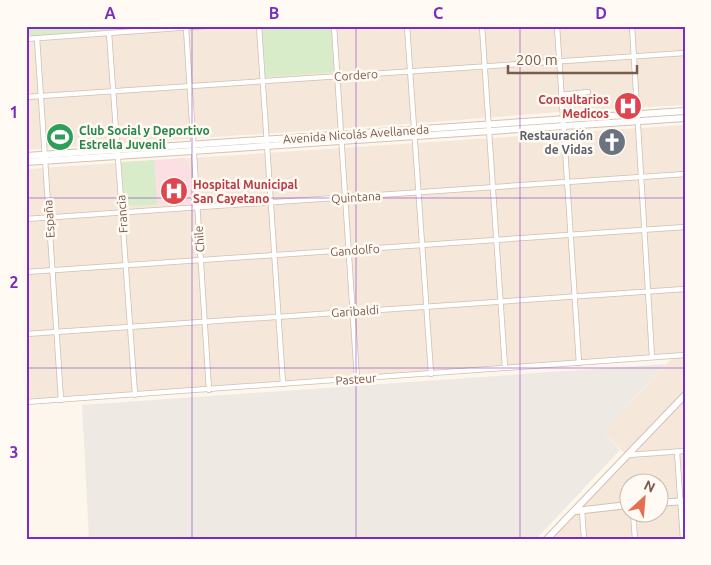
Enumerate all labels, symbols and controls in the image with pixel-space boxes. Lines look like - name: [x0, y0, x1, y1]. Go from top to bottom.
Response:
- text: A: [104, 4, 116, 22]
- text: B: [269, 4, 279, 22]
- text: C: [433, 4, 443, 22]
- text: D: [595, 4, 607, 22]
- scale bar: [508, 42, 637, 74]
- text: 200 m: [516, 51, 558, 68]
- street label: Cordero: [334, 67, 378, 83]
- hospital icon: Consultarios Medicos: [613, 91, 643, 121]
- place label: Consultarios Medicos: [538, 93, 609, 120]
- text: 1: [9, 103, 19, 121]
- sports icon: Club Social y Deportivo Estrella Juvenil: [45, 122, 75, 152]
- street label: Avenida Nicolás Avellaneda: [283, 122, 429, 146]
- place label: Club Social y Deportivo Estrella Juvenil: [79, 124, 210, 151]
- church icon: Restauración de Vidas: [597, 127, 627, 157]
- place label: Restauración de Vidas: [519, 129, 593, 156]
- hospital icon: Hospital Municipal San Cayetano: [159, 176, 189, 206]
- place label: Hospital Municipal San Cayetano: [193, 178, 298, 205]
- street label: Quintana: [331, 189, 381, 205]
- street label: Francia: [114, 194, 130, 234]
- street label: España: [41, 200, 57, 238]
- street label: Chile: [192, 225, 206, 253]
- street label: Gandolfo: [330, 242, 380, 258]
- text: 2: [9, 273, 19, 291]
- street label: Garibaldi: [331, 303, 379, 319]
- street label: Pasteur: [335, 371, 377, 387]
- text: 3: [9, 443, 19, 461]
- north arrow: [618, 472, 668, 522]
- text: N: [641, 477, 658, 496]

